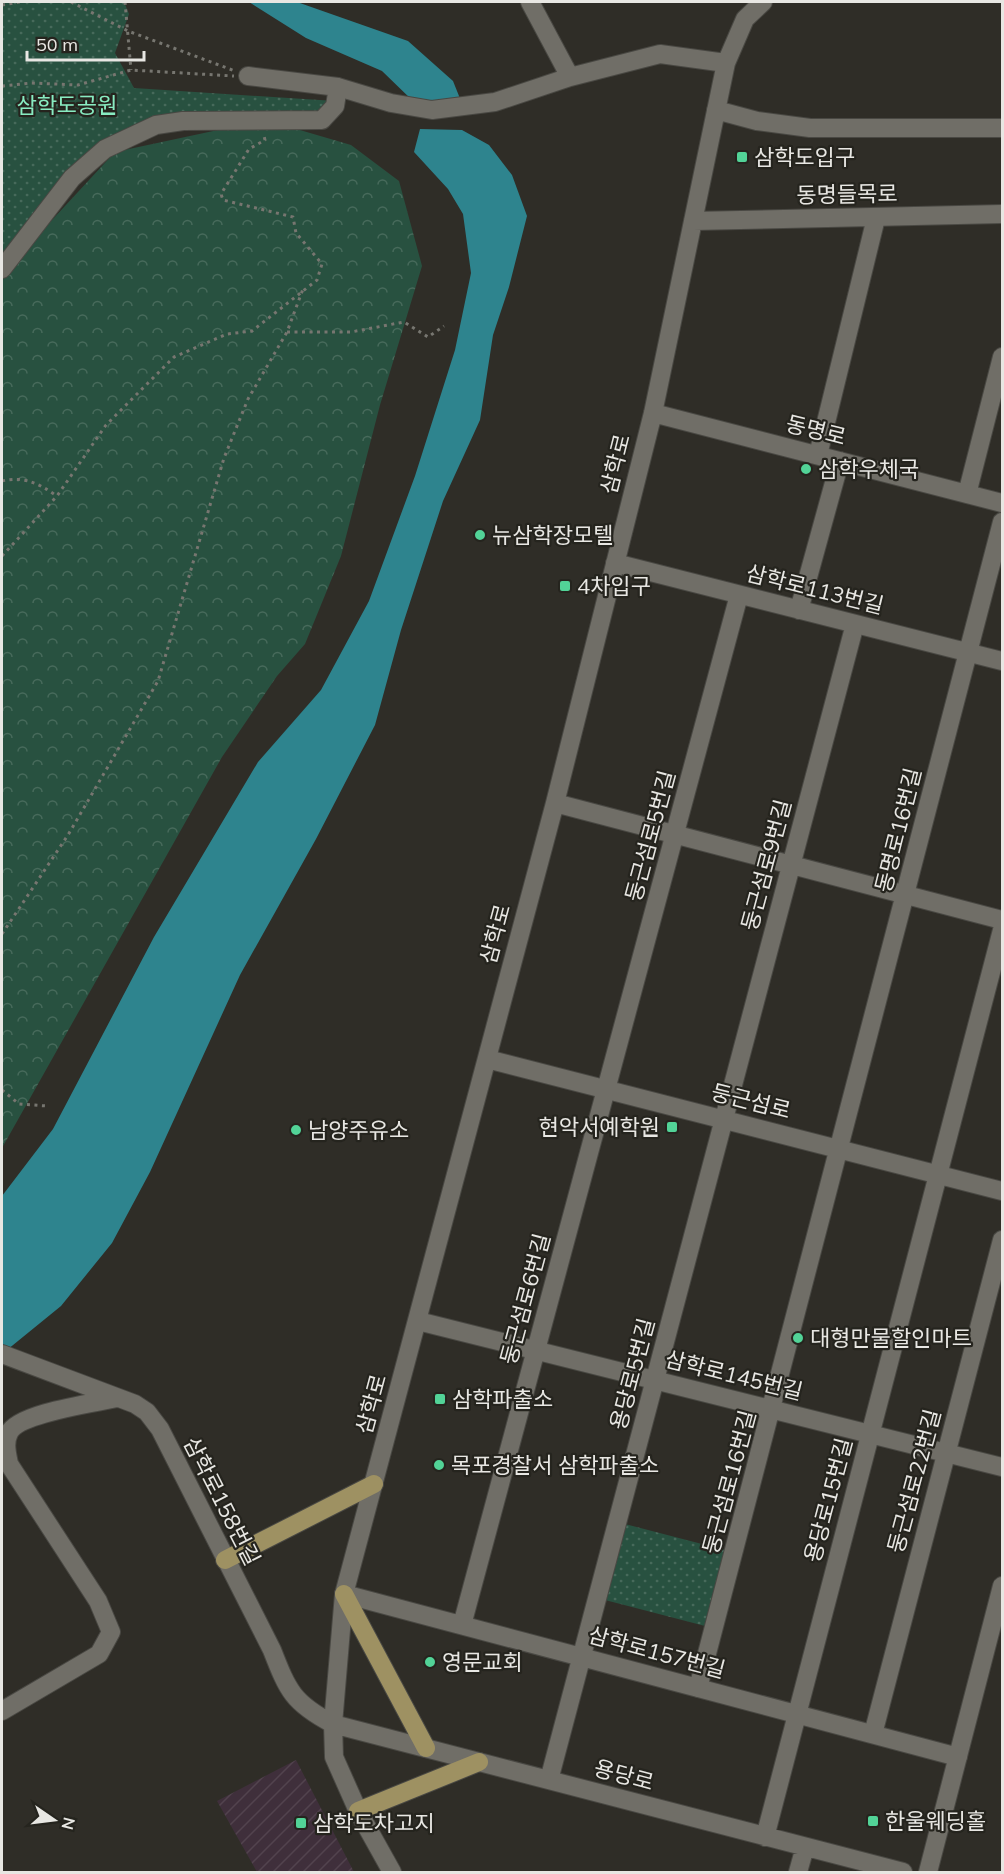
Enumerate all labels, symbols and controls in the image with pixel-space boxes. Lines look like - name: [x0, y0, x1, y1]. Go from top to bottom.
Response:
- scale bar: [27, 24, 144, 62]
- text: 50 m: [36, 33, 78, 56]
- park label: 삼학도공원: [16, 91, 118, 119]
- place label: 삼학도입구: [754, 143, 855, 171]
- marker: 삼학도입구: [735, 150, 749, 164]
- street label: 동명들목로: [796, 179, 898, 209]
- street label: 동명로: [783, 409, 849, 451]
- street label: 삼학로: [594, 431, 636, 497]
- place label: 삼학우체국: [818, 455, 919, 483]
- marker: 삼학우체국: [799, 462, 813, 476]
- place label: 뉴삼학장모텔: [492, 521, 613, 549]
- marker: 뉴삼학장모텔: [473, 528, 487, 542]
- street label: 삼학로113번길: [743, 558, 887, 620]
- place label: 4차입구: [577, 572, 651, 600]
- marker: 4차입구: [558, 579, 572, 593]
- street label: 동명로16번길: [869, 765, 927, 895]
- street label: 둥근섬로5번길: [619, 767, 681, 905]
- street label: 둥근섬로9번길: [735, 796, 797, 934]
- street label: 삼학로: [474, 901, 516, 967]
- street label: 둥근섬로: [708, 1078, 794, 1124]
- place label: 현악서예학원: [539, 1113, 660, 1141]
- place label: 남양주유소: [308, 1116, 409, 1144]
- marker: 현악서예학원: [665, 1120, 679, 1134]
- marker: 남양주유소: [289, 1123, 303, 1137]
- street label: 둥근섬로6번길: [494, 1230, 556, 1368]
- street label: 용당로5번길: [604, 1315, 660, 1433]
- place label: 대형만물할인마트: [810, 1324, 972, 1352]
- marker: 대형만물할인마트: [791, 1331, 805, 1345]
- street label: 삼학로145번길: [662, 1344, 806, 1406]
- street label: 삼학로: [350, 1371, 392, 1437]
- place label: 삼학파출소: [452, 1385, 553, 1413]
- marker: 삼학파출소: [433, 1392, 447, 1406]
- street label: 둥근섬로22번길: [881, 1406, 947, 1556]
- street label: 둥근섬로16번길: [696, 1407, 762, 1557]
- street label: 삼학로158번길: [178, 1432, 266, 1570]
- street label: 용당로15번길: [798, 1435, 858, 1565]
- place label: 목포경찰서 삼학파출소: [451, 1451, 659, 1479]
- marker: 목포경찰서 삼학파출소: [432, 1458, 446, 1472]
- street label: 삼학로157번길: [585, 1620, 729, 1684]
- place label: 영문교회: [442, 1648, 523, 1676]
- marker: 영문교회: [423, 1655, 437, 1669]
- street label: 용당로: [591, 1754, 657, 1796]
- north arrow: [24, 1790, 84, 1850]
- place label: 한울웨딩홀: [885, 1807, 986, 1835]
- place label: 삼학도차고지: [313, 1809, 434, 1837]
- marker: 한울웨딩홀: [866, 1814, 880, 1828]
- text: N: [57, 1815, 80, 1832]
- marker: 삼학도차고지: [294, 1816, 308, 1830]

